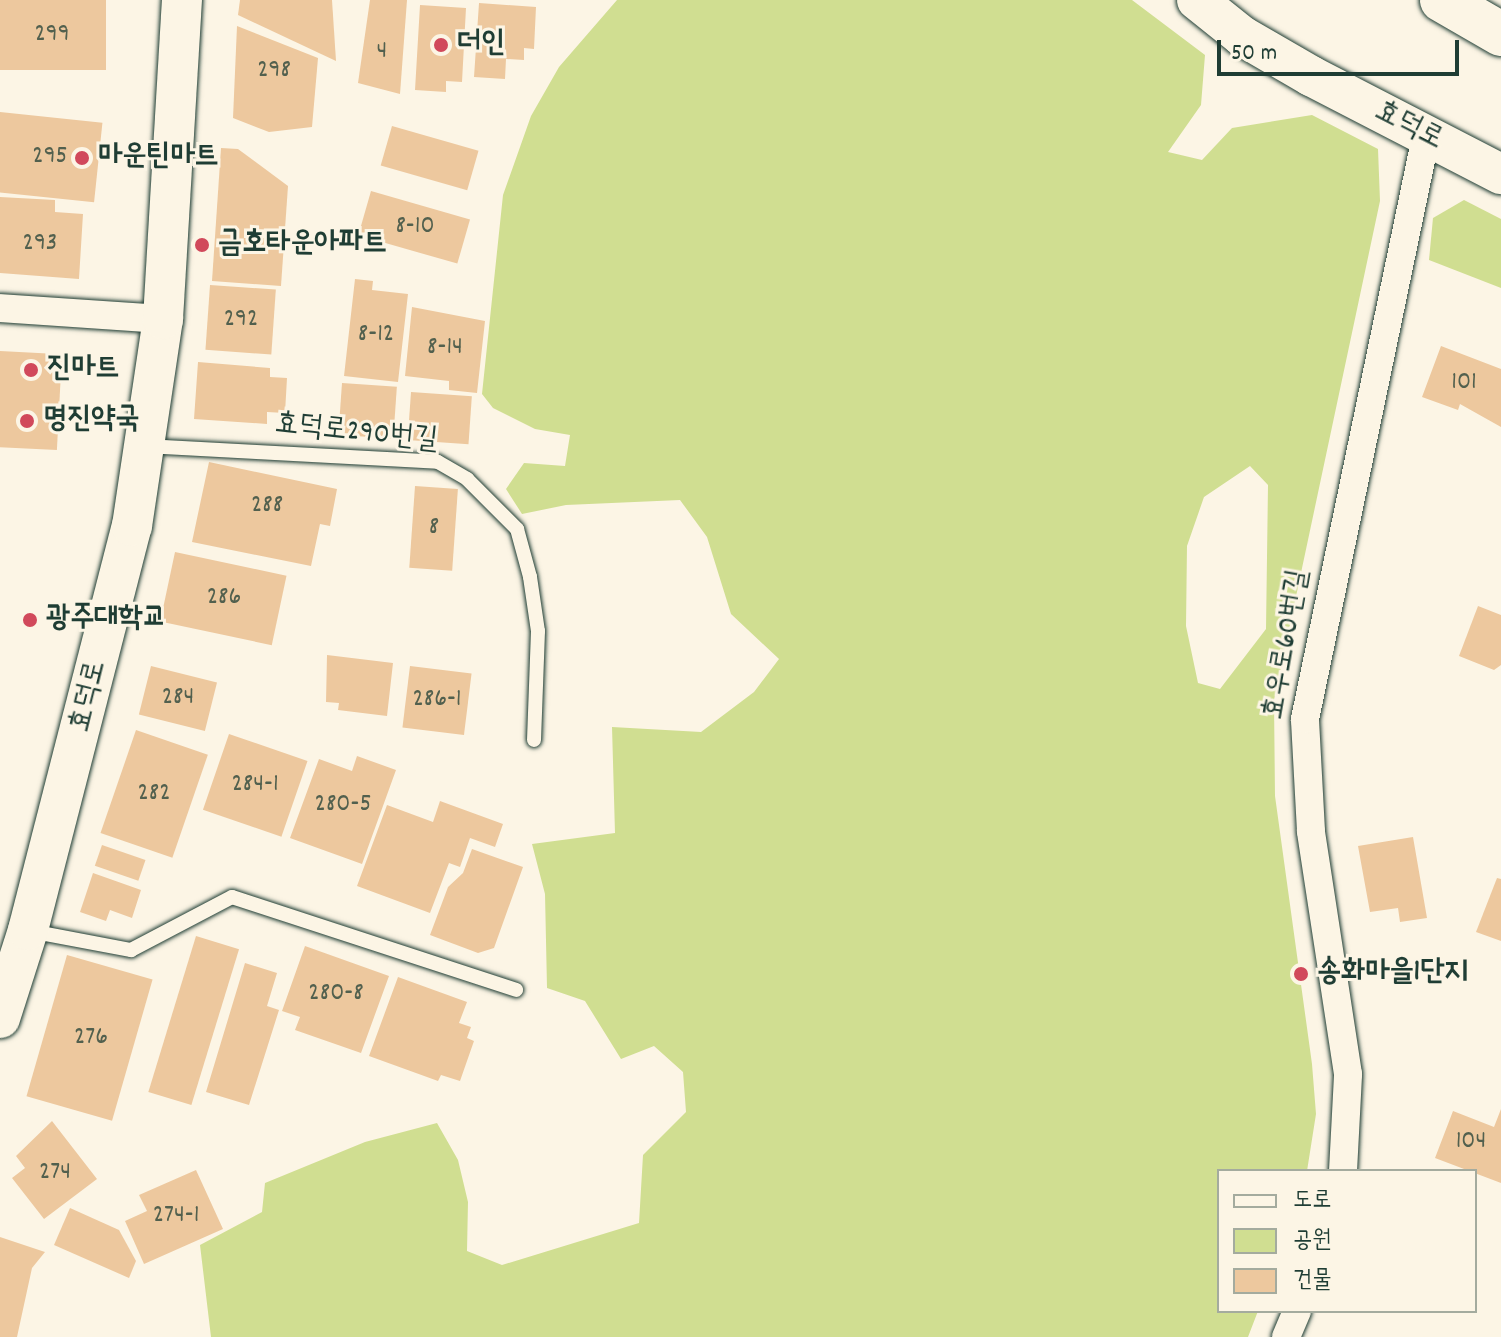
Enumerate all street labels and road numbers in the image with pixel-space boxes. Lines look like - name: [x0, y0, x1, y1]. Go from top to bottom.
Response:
- street label: 효덕로: [1368, 95, 1448, 159]
- street label: 효덕로290번길: [273, 408, 439, 460]
- street label: 효우로60번길: [1257, 567, 1319, 723]
- street label: 효덕로: [64, 658, 116, 736]

